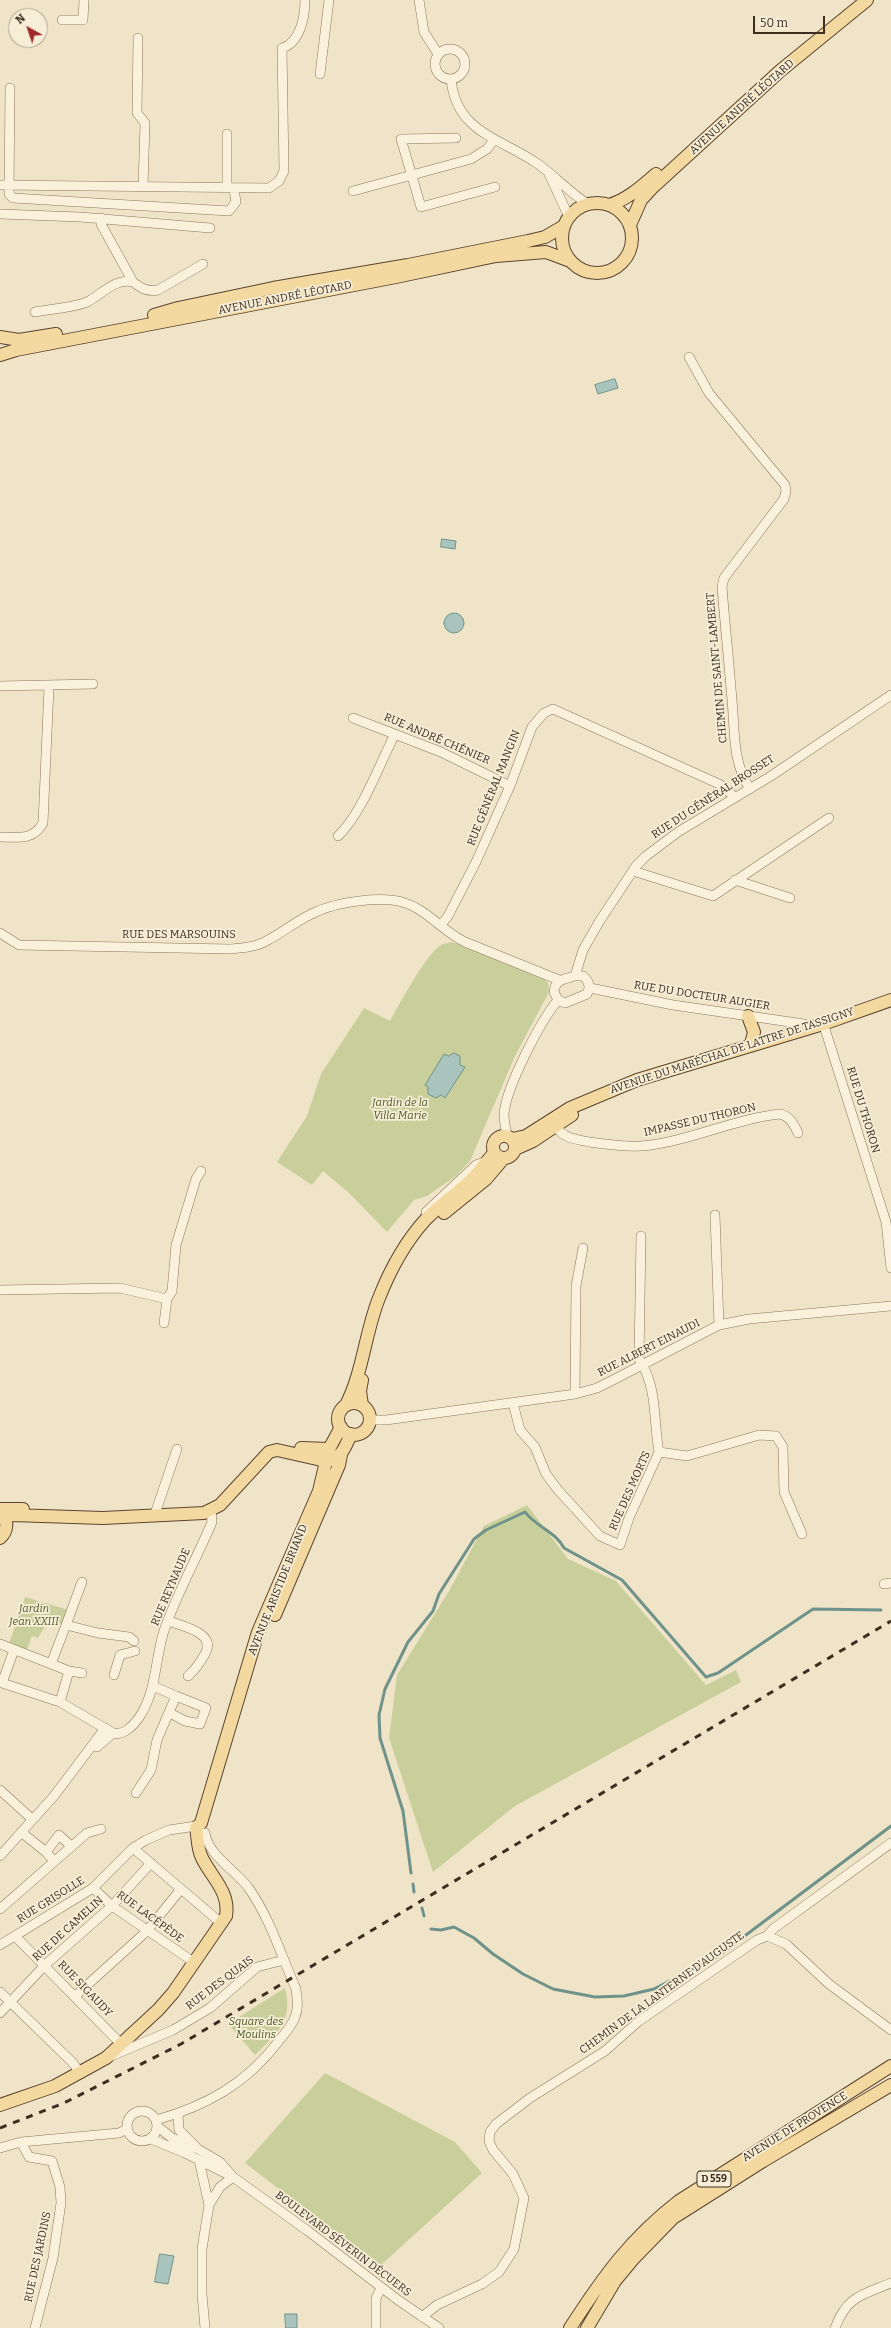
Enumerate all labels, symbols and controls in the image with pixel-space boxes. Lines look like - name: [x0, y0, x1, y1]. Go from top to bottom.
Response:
- north arrow: [8, 8, 48, 48]
- scale bar: [755, 8, 827, 34]
- text: N: [13, 11, 28, 27]
- text: 50 m: [760, 16, 788, 30]
- street label: AVENUE ANDRÉ LÉOTARD: [687, 57, 797, 157]
- street label: AVENUE ANDRÉ LÉOTARD: [217, 279, 353, 317]
- street label: CHEMIN DE SAINT-LAMBERT: [704, 592, 730, 744]
- street label: RUE ANDRÉ CHÉNIER: [382, 711, 492, 767]
- street label: RUE GÉNÉRAL MANGIN: [465, 728, 523, 848]
- street label: RUE DU GÉNÉRAL BROSSET: [649, 752, 777, 842]
- street label: RUE DES MARSOUINS: [122, 928, 236, 942]
- street label: RUE DU DOCTEUR AUGIER: [633, 979, 771, 1013]
- street label: AVENUE DU MARÉCHAL DE LATTRE DE TASSIGNY: [608, 1005, 856, 1097]
- street label: RUE DU THORON: [844, 1065, 882, 1155]
- park label: Jardin de la Villa Marie: [372, 1096, 428, 1122]
- street label: IMPASSE DU THORON: [643, 1101, 757, 1139]
- street label: RUE ALBERT EINAUDI: [596, 1316, 702, 1380]
- street label: RUE DES MORTS: [607, 1449, 653, 1533]
- street label: AVENUE ARISTIDE BRIAND: [246, 1523, 310, 1657]
- street label: RUE REYNAUDE: [149, 1546, 193, 1628]
- park label: Jardin Jean XXIII: [9, 1602, 59, 1628]
- street label: RUE GRISOLLE: [15, 1874, 87, 1926]
- street label: RUE LACÉPÈDE: [114, 1888, 186, 1946]
- street label: RUE DE CAMELIN: [30, 1894, 106, 1964]
- street label: CHEMIN DE LA LANTERNE D'AUGUSTE: [577, 1929, 747, 2057]
- street label: RUE DES QUAIS: [184, 1953, 256, 2013]
- street label: RUE SIGAUDY: [55, 1958, 115, 2020]
- park label: Square des Moulins: [229, 2015, 283, 2041]
- street label: AVENUE DE PROVENCE: [740, 2089, 850, 2165]
- road number: D 559: [697, 2171, 731, 2187]
- street label: BOULEVARD SÉVERIN DÉCUERS: [272, 2189, 414, 2299]
- street label: RUE DES JARDINS: [22, 2210, 54, 2304]

